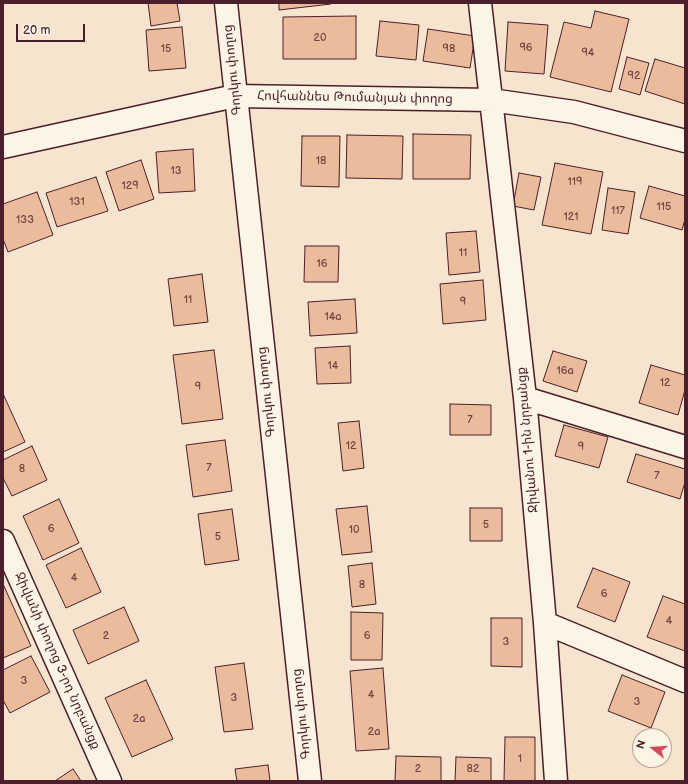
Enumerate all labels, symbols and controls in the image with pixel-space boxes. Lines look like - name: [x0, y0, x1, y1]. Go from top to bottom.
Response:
- scale bar: [18, 16, 87, 42]
- text: 20 m: [23, 23, 50, 38]
- street label: Գորկու փողոց: [220, 24, 246, 116]
- house number: 20: [314, 31, 326, 45]
- house number: 96: [519, 41, 533, 55]
- house number: 15: [161, 42, 171, 56]
- house number: 98: [443, 42, 455, 56]
- house number: 94: [581, 46, 595, 60]
- house number: 92: [628, 69, 640, 83]
- street label: Հովհաննես Թումանյան փողոց: [257, 88, 453, 108]
- house number: 18: [316, 154, 326, 168]
- house number: 13: [170, 164, 182, 178]
- house number: 119: [568, 175, 582, 189]
- house number: 129: [121, 179, 139, 193]
- house number: 131: [69, 195, 85, 209]
- house number: 115: [657, 200, 671, 214]
- house number: 117: [611, 204, 625, 218]
- house number: 121: [564, 210, 578, 224]
- house number: 133: [16, 213, 34, 227]
- house number: 11: [459, 246, 467, 260]
- house number: 16: [317, 257, 327, 271]
- house number: 11: [184, 293, 192, 307]
- house number: 9: [460, 295, 466, 309]
- house number: 14a: [324, 310, 342, 324]
- street label: Գորկու փողոց: [254, 346, 280, 438]
- house number: 14: [328, 359, 338, 373]
- house number: 16a: [556, 364, 574, 378]
- street label: Ջիվանու 1-ին նրբանցք: [514, 366, 542, 514]
- house number: 12: [660, 376, 670, 390]
- house number: 9: [195, 380, 201, 394]
- house number: 7: [467, 413, 473, 427]
- house number: 12: [346, 439, 356, 453]
- house number: 9: [578, 440, 584, 454]
- house number: 7: [206, 461, 212, 475]
- house number: 8: [19, 462, 25, 476]
- house number: 7: [654, 469, 660, 483]
- house number: 5: [483, 518, 489, 532]
- house number: 6: [48, 522, 54, 536]
- house number: 10: [349, 523, 359, 537]
- house number: 5: [215, 530, 221, 544]
- street label: Ջիվանի փողոց 3-րդ նրբանցք: [11, 570, 103, 752]
- house number: 4: [71, 571, 77, 585]
- house number: 8: [359, 578, 365, 592]
- house number: 6: [601, 587, 607, 601]
- house number: 4: [666, 614, 672, 628]
- house number: 2: [103, 629, 109, 643]
- house number: 6: [364, 629, 370, 643]
- house number: 3: [503, 635, 509, 649]
- street label: Գորկու փողոց: [289, 668, 315, 760]
- house number: 3: [21, 674, 27, 688]
- house number: 4: [368, 688, 374, 702]
- house number: 3: [231, 691, 237, 705]
- house number: 3: [634, 695, 640, 709]
- house number: 2a: [133, 712, 145, 726]
- house number: 2a: [368, 725, 380, 739]
- north arrow: [632, 728, 672, 768]
- text: N: [634, 739, 648, 750]
- house number: 1: [518, 752, 522, 766]
- house number: 2: [415, 762, 421, 776]
- house number: 82: [467, 762, 479, 776]

